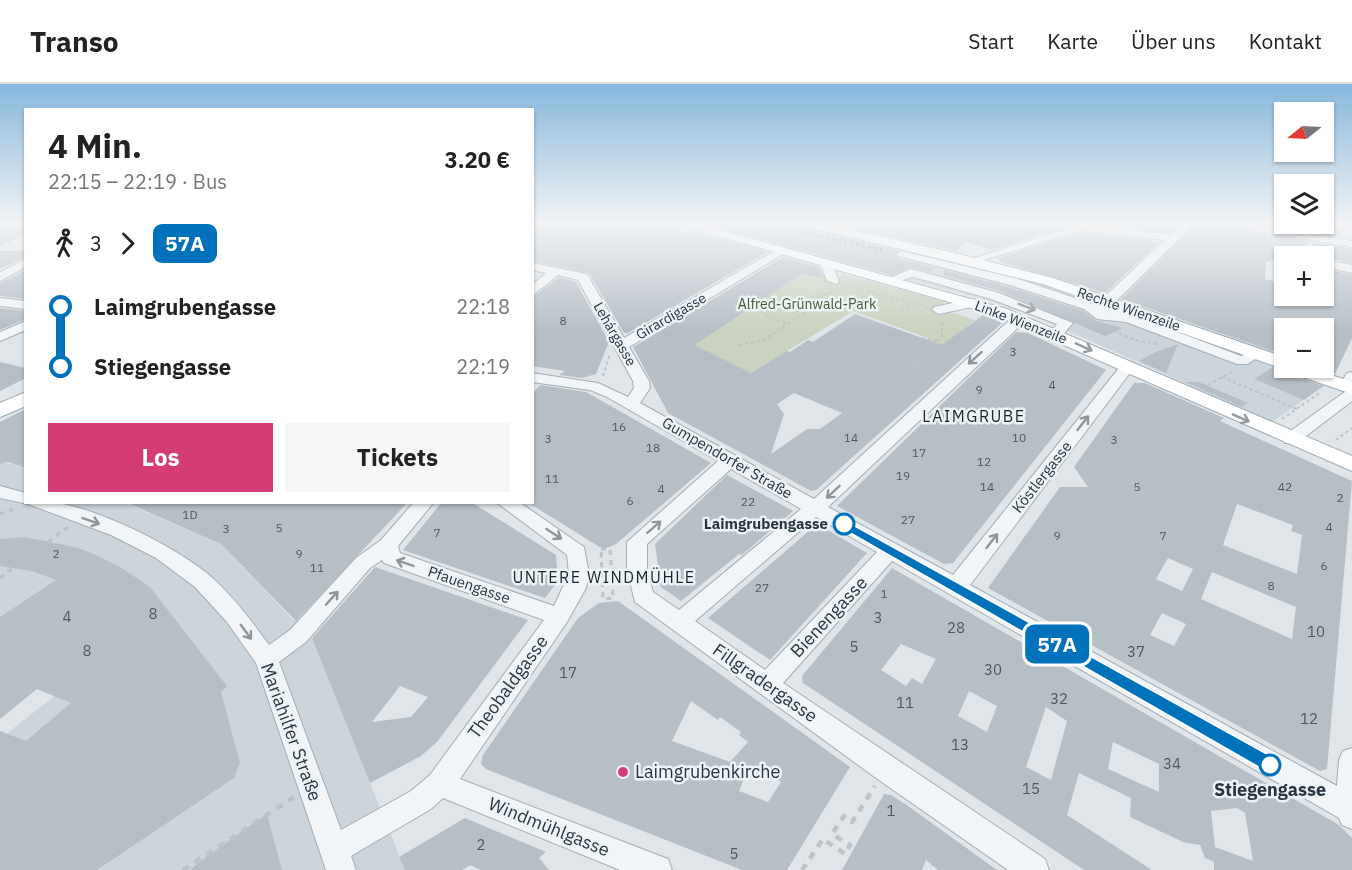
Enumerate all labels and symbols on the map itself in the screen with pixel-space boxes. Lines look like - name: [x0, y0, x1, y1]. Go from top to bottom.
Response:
- north arrow: [1274, 102, 1334, 162]
- street label: Rechte Wienzeile: [1075, 283, 1183, 335]
- street label: Girardigasse: [632, 288, 710, 343]
- park label: Alfred-Grünwald-Park: [738, 295, 877, 313]
- street label: Linke Wienzeile: [972, 296, 1070, 348]
- street label: Lehárgasse: [589, 299, 641, 369]
- one-way arrow: [1017, 303, 1036, 314]
- house number: 8: [559, 313, 567, 328]
- one-way arrow: [1075, 341, 1093, 353]
- house number: 3: [1009, 344, 1017, 359]
- one-way arrow: [968, 351, 983, 365]
- house number: 4: [1048, 377, 1056, 392]
- house number: 9: [975, 382, 983, 397]
- district label: LAIMGRUBE: [922, 406, 1026, 426]
- street label: Gumpendorfer Straße: [659, 412, 796, 503]
- one-way arrow: [1232, 413, 1250, 424]
- one-way arrow: [1077, 416, 1090, 432]
- house number: 16: [612, 419, 626, 434]
- house number: 14: [844, 430, 858, 445]
- house number: 10: [1012, 430, 1026, 445]
- house number: 3: [544, 431, 552, 446]
- house number: 3: [1110, 432, 1118, 447]
- street label: Köstlergasse: [1008, 437, 1076, 516]
- house number: 18: [646, 440, 660, 455]
- house number: 17: [912, 445, 926, 460]
- house number: 12: [977, 454, 991, 469]
- house number: 19: [896, 468, 910, 483]
- house number: 11: [545, 471, 559, 486]
- house number: 14: [980, 479, 994, 494]
- house number: 5: [1133, 479, 1141, 494]
- house number: 42: [1278, 479, 1292, 494]
- house number: 4: [657, 481, 665, 496]
- one-way arrow: [826, 484, 841, 498]
- house number: 2: [1336, 490, 1344, 505]
- house number: 6: [626, 493, 634, 508]
- house number: 22: [741, 494, 755, 509]
- house number: 1D: [182, 507, 198, 522]
- house number: 27: [901, 512, 915, 527]
- marker: Laimgrubengasse: [833, 513, 855, 535]
- place label: Laimgrubengasse: [704, 514, 828, 533]
- one-way arrow: [81, 516, 100, 527]
- house number: 4: [1325, 519, 1333, 534]
- house number: 5: [275, 520, 283, 535]
- one-way arrow: [646, 520, 661, 534]
- house number: 3: [222, 521, 230, 536]
- house number: 7: [433, 525, 441, 540]
- one-way arrow: [545, 528, 562, 540]
- house number: 9: [1053, 528, 1061, 543]
- house number: 7: [1159, 528, 1167, 543]
- one-way arrow: [985, 533, 998, 549]
- house number: 2: [52, 546, 60, 561]
- house number: 9: [295, 546, 303, 561]
- one-way arrow: [396, 557, 415, 568]
- house number: 6: [1320, 558, 1328, 573]
- house number: 11: [310, 560, 324, 575]
- street label: Pfauengasse: [425, 562, 513, 607]
- district label: UNTERE WINDMÜHLE: [512, 567, 696, 587]
- street label: Bienengasse: [785, 571, 872, 662]
- house number: 8: [1267, 578, 1275, 593]
- house number: 27: [755, 580, 769, 595]
- house number: 1: [880, 586, 888, 601]
- one-way arrow: [325, 591, 339, 606]
- house number: 8: [148, 604, 158, 623]
- house number: 4: [62, 607, 72, 626]
- house number: 3: [873, 608, 883, 627]
- house number: 28: [947, 618, 965, 637]
- house number: 10: [1307, 622, 1325, 641]
- one-way arrow: [240, 624, 252, 640]
- line badge: 57A: [1022, 624, 1092, 664]
- street label: Theobaldgasse: [462, 630, 553, 743]
- house number: 5: [849, 637, 859, 656]
- street label: Fillgradergasse: [708, 638, 822, 727]
- house number: 8: [82, 641, 92, 660]
- house number: 37: [1127, 642, 1145, 661]
- street label: Mariahilfer Straße: [256, 660, 327, 804]
- house number: 30: [984, 660, 1002, 679]
- house number: 17: [559, 663, 577, 682]
- house number: 32: [1050, 689, 1068, 708]
- house number: 11: [896, 693, 914, 712]
- house number: 12: [1300, 709, 1318, 728]
- house number: 13: [951, 735, 969, 754]
- house number: 34: [1163, 754, 1181, 773]
- marker: Stiegengasse: [1259, 754, 1281, 776]
- place label: Laimgrubenkirche: [635, 760, 780, 783]
- marker: Laimgrubenkirche: [616, 765, 630, 779]
- place label: Stiegengasse: [1214, 778, 1326, 801]
- house number: 15: [1022, 779, 1040, 798]
- street label: Windmühlgasse: [485, 792, 613, 861]
- house number: 1: [886, 801, 896, 820]
- house number: 2: [476, 835, 486, 854]
- house number: 5: [729, 844, 739, 863]

